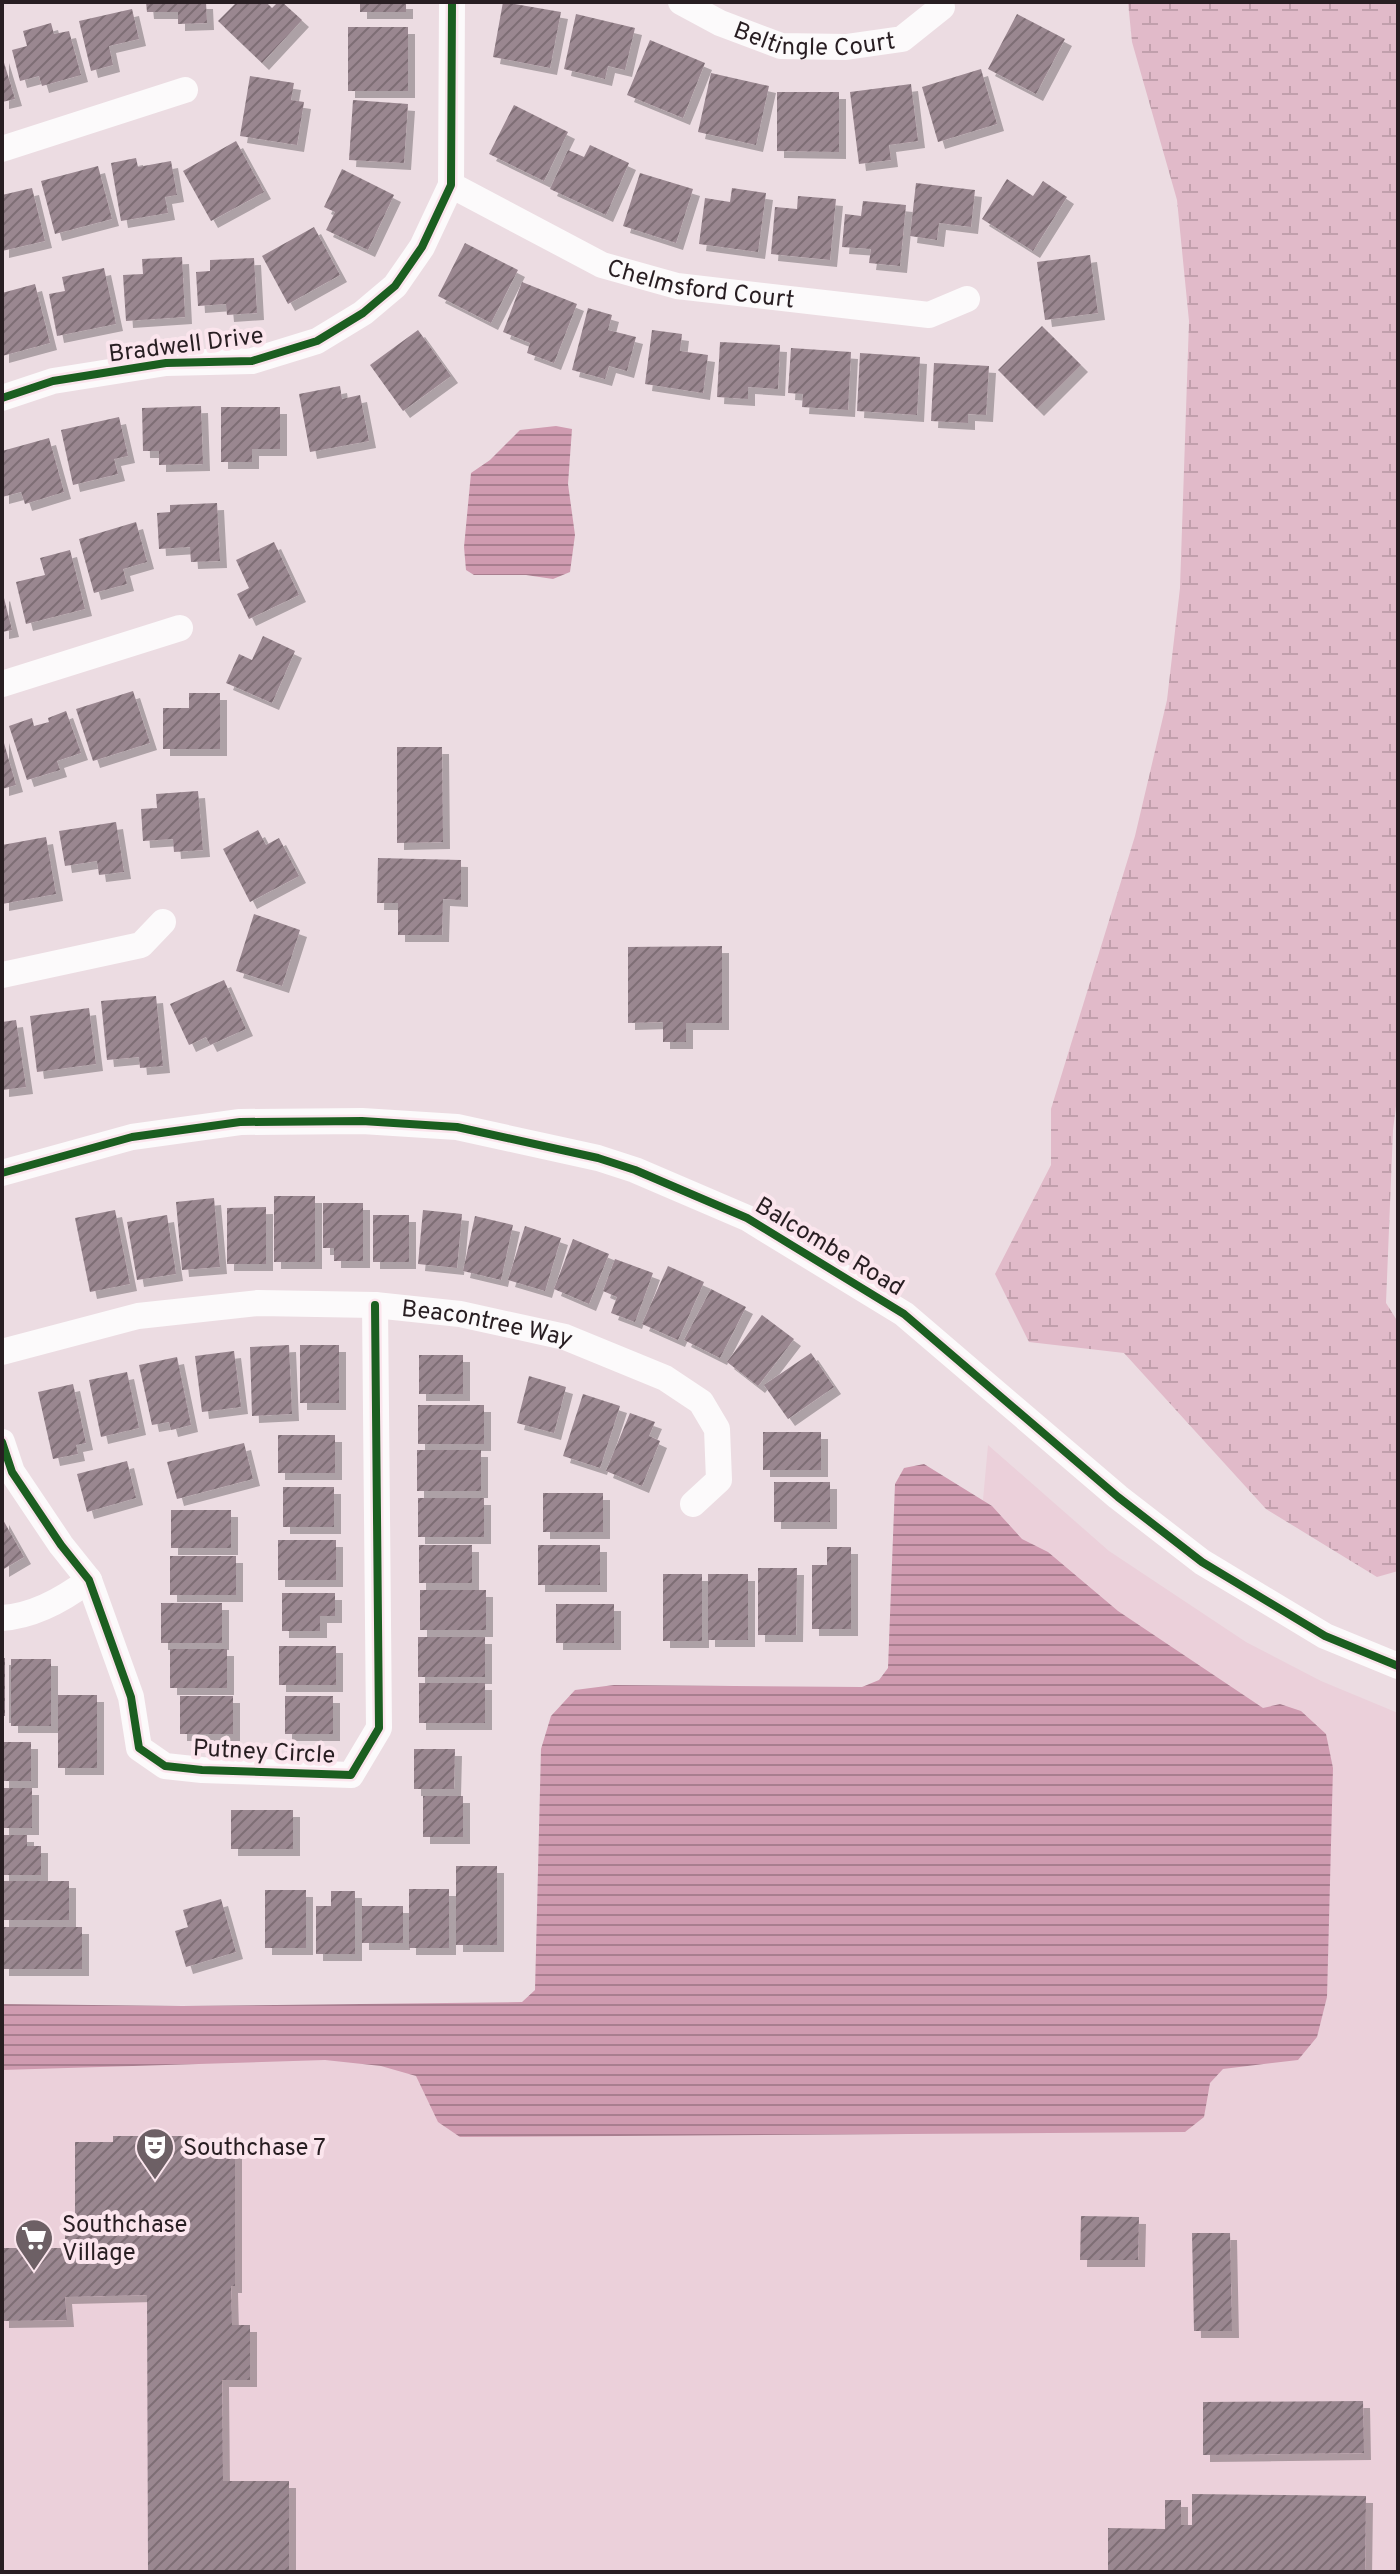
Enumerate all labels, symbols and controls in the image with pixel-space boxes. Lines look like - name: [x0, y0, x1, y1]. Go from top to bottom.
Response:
- street label: Beltingle Court: [729, 16, 897, 64]
- street label: Chelmsford Court: [603, 254, 796, 316]
- street label: Bradwell Drive: [107, 322, 265, 370]
- street label: Balcombe Road: [749, 1191, 909, 1304]
- street label: Beacontree Way: [400, 1295, 577, 1356]
- street label: Putney Circle: [192, 1734, 336, 1772]
- theatre icon: Southchase 7: [134, 2126, 176, 2181]
- place label: Southchase 7: [183, 2134, 326, 2164]
- place label: Southchase Village: [62, 2211, 188, 2269]
- supermarket icon: Southchase Village: [13, 2217, 55, 2272]

